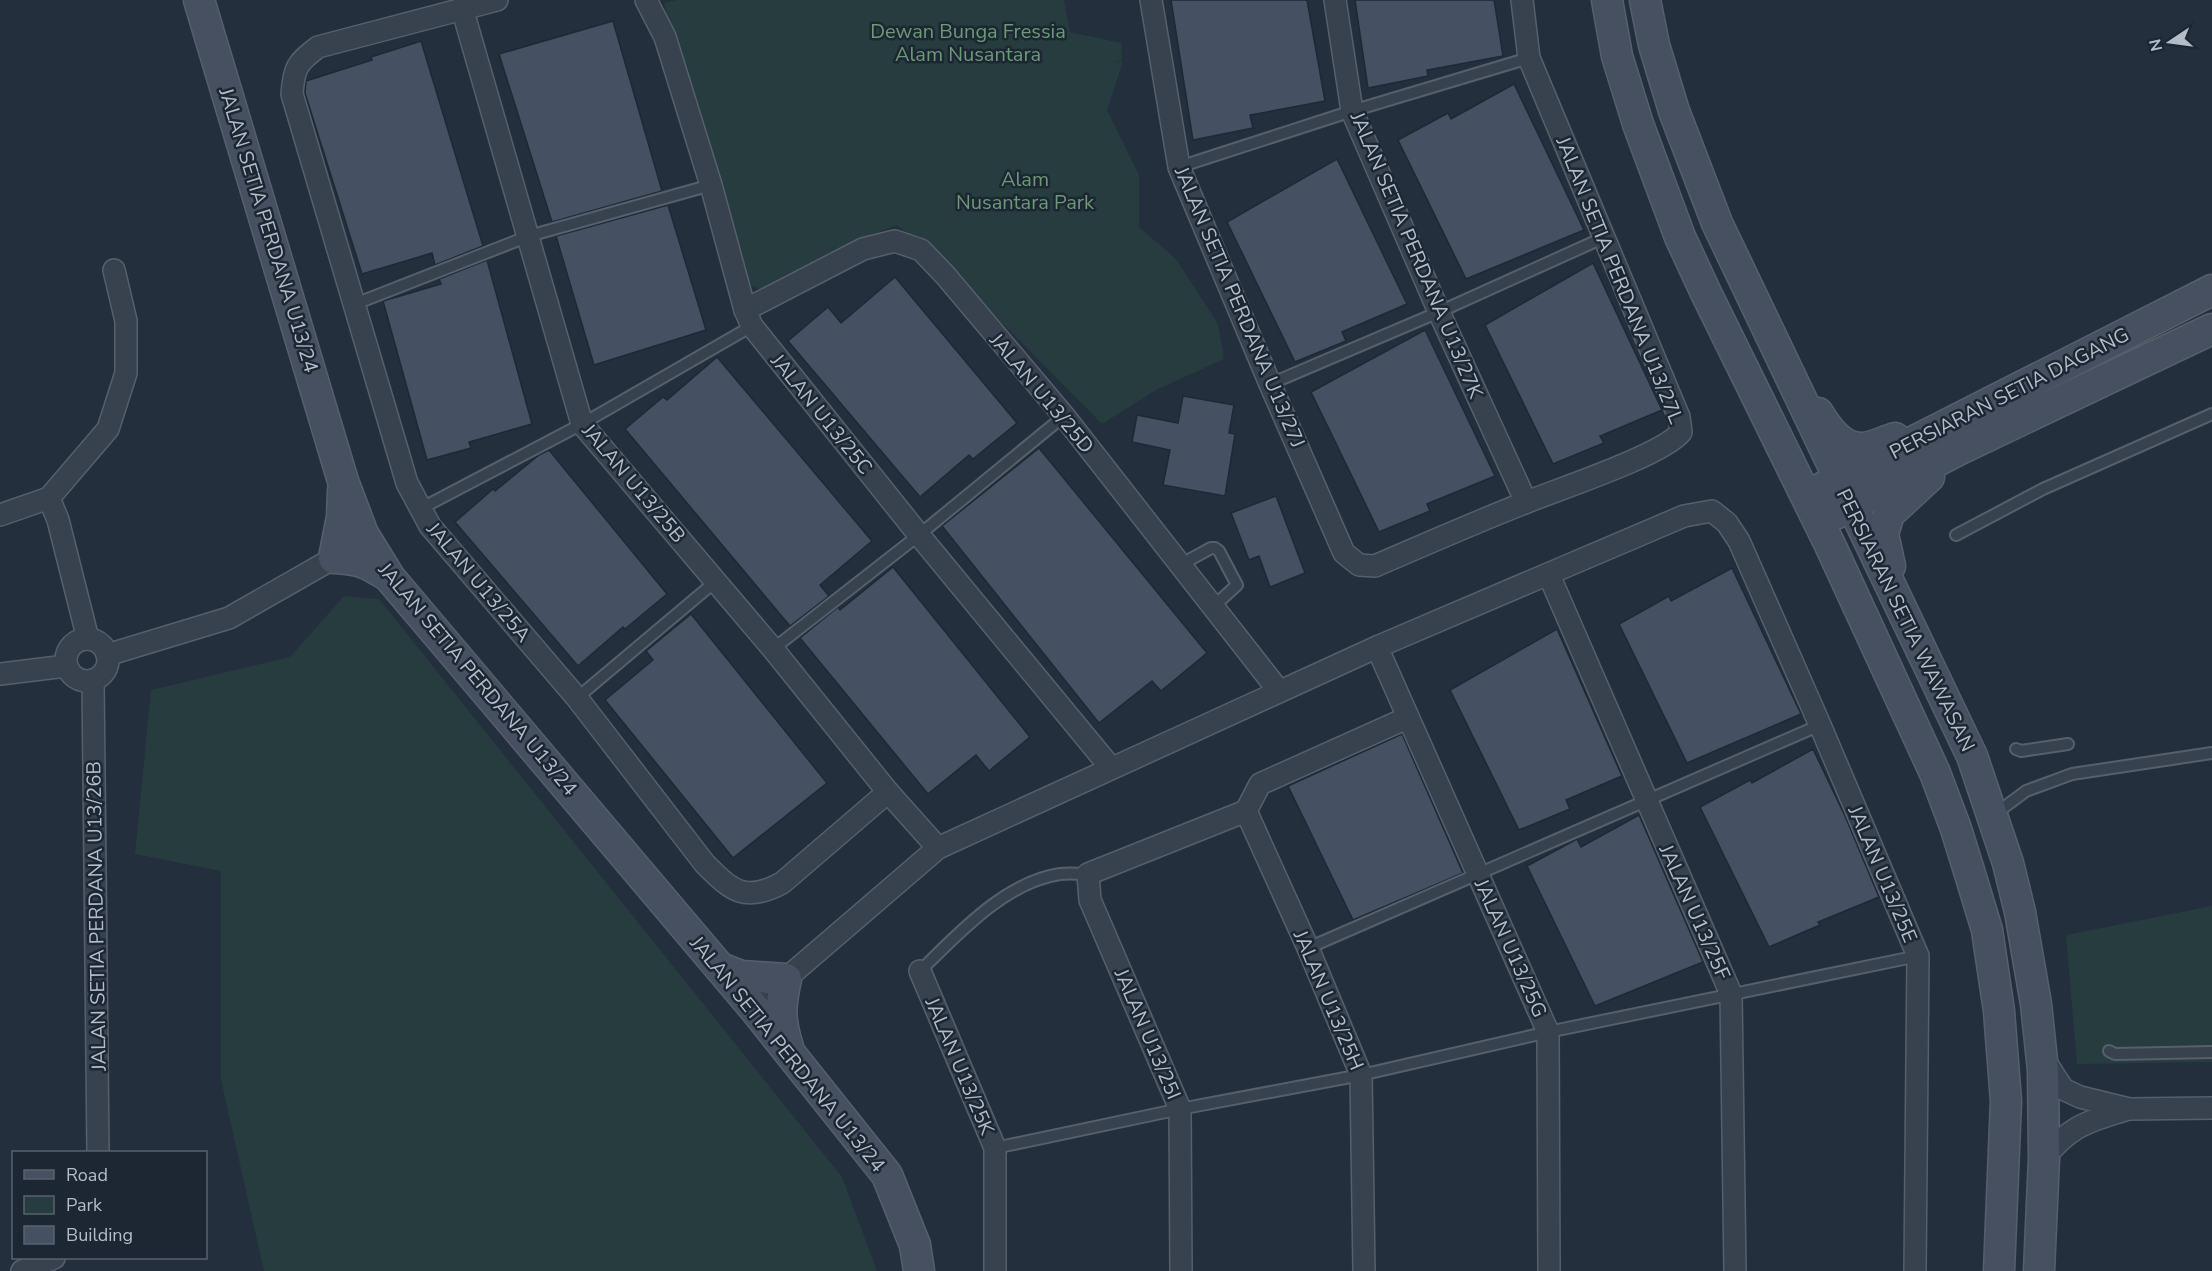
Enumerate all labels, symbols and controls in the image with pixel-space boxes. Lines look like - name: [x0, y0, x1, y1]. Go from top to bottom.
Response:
- north arrow: [2140, 12, 2200, 72]
- park label: Dewan Bunga Fressia Alam Nusantara: [870, 18, 1066, 68]
- text: N: [2144, 37, 2168, 53]
- street label: JALAN SETIA PERDANA U13/24: [212, 84, 325, 376]
- street label: JALAN SETIA PERDANA U13/27K: [1343, 107, 1489, 403]
- street label: JALAN SETIA PERDANA U13/27L: [1549, 132, 1690, 428]
- street label: JALAN SETIA PERDANA U13/27J: [1168, 162, 1311, 452]
- park label: Alam Nusantara Park: [956, 166, 1095, 216]
- street label: PERSIARAN SETIA DAGANG: [1885, 321, 2134, 466]
- street label: JALAN U13/25D: [983, 327, 1100, 459]
- street label: JALAN U13/25C: [764, 348, 879, 480]
- street label: JALAN U13/25B: [575, 417, 691, 549]
- street label: PERSIARAN SETIA WAWASAN: [1830, 484, 1981, 756]
- street label: JALAN U13/25A: [420, 516, 537, 648]
- street label: JALAN SETIA PERDANA U13/24: [371, 556, 583, 801]
- street label: JALAN SETIA PERDANA U13/26B: [80, 761, 113, 1072]
- street label: JALAN U13/25E: [1841, 801, 1923, 947]
- street label: JALAN U13/25F: [1652, 839, 1736, 984]
- street label: JALAN U13/25G: [1468, 874, 1553, 1022]
- street label: JALAN U13/25H: [1287, 925, 1370, 1074]
- street label: JALAN SETIA PERDANA U13/24: [683, 930, 891, 1178]
- street label: JALAN U13/25I: [1107, 964, 1187, 1104]
- street label: JALAN U13/25K: [918, 992, 1001, 1139]
- legend: [12, 1151, 207, 1259]
- text: Road: [66, 1163, 108, 1187]
- text: Park: [66, 1193, 103, 1217]
- text: Building: [66, 1223, 133, 1247]

